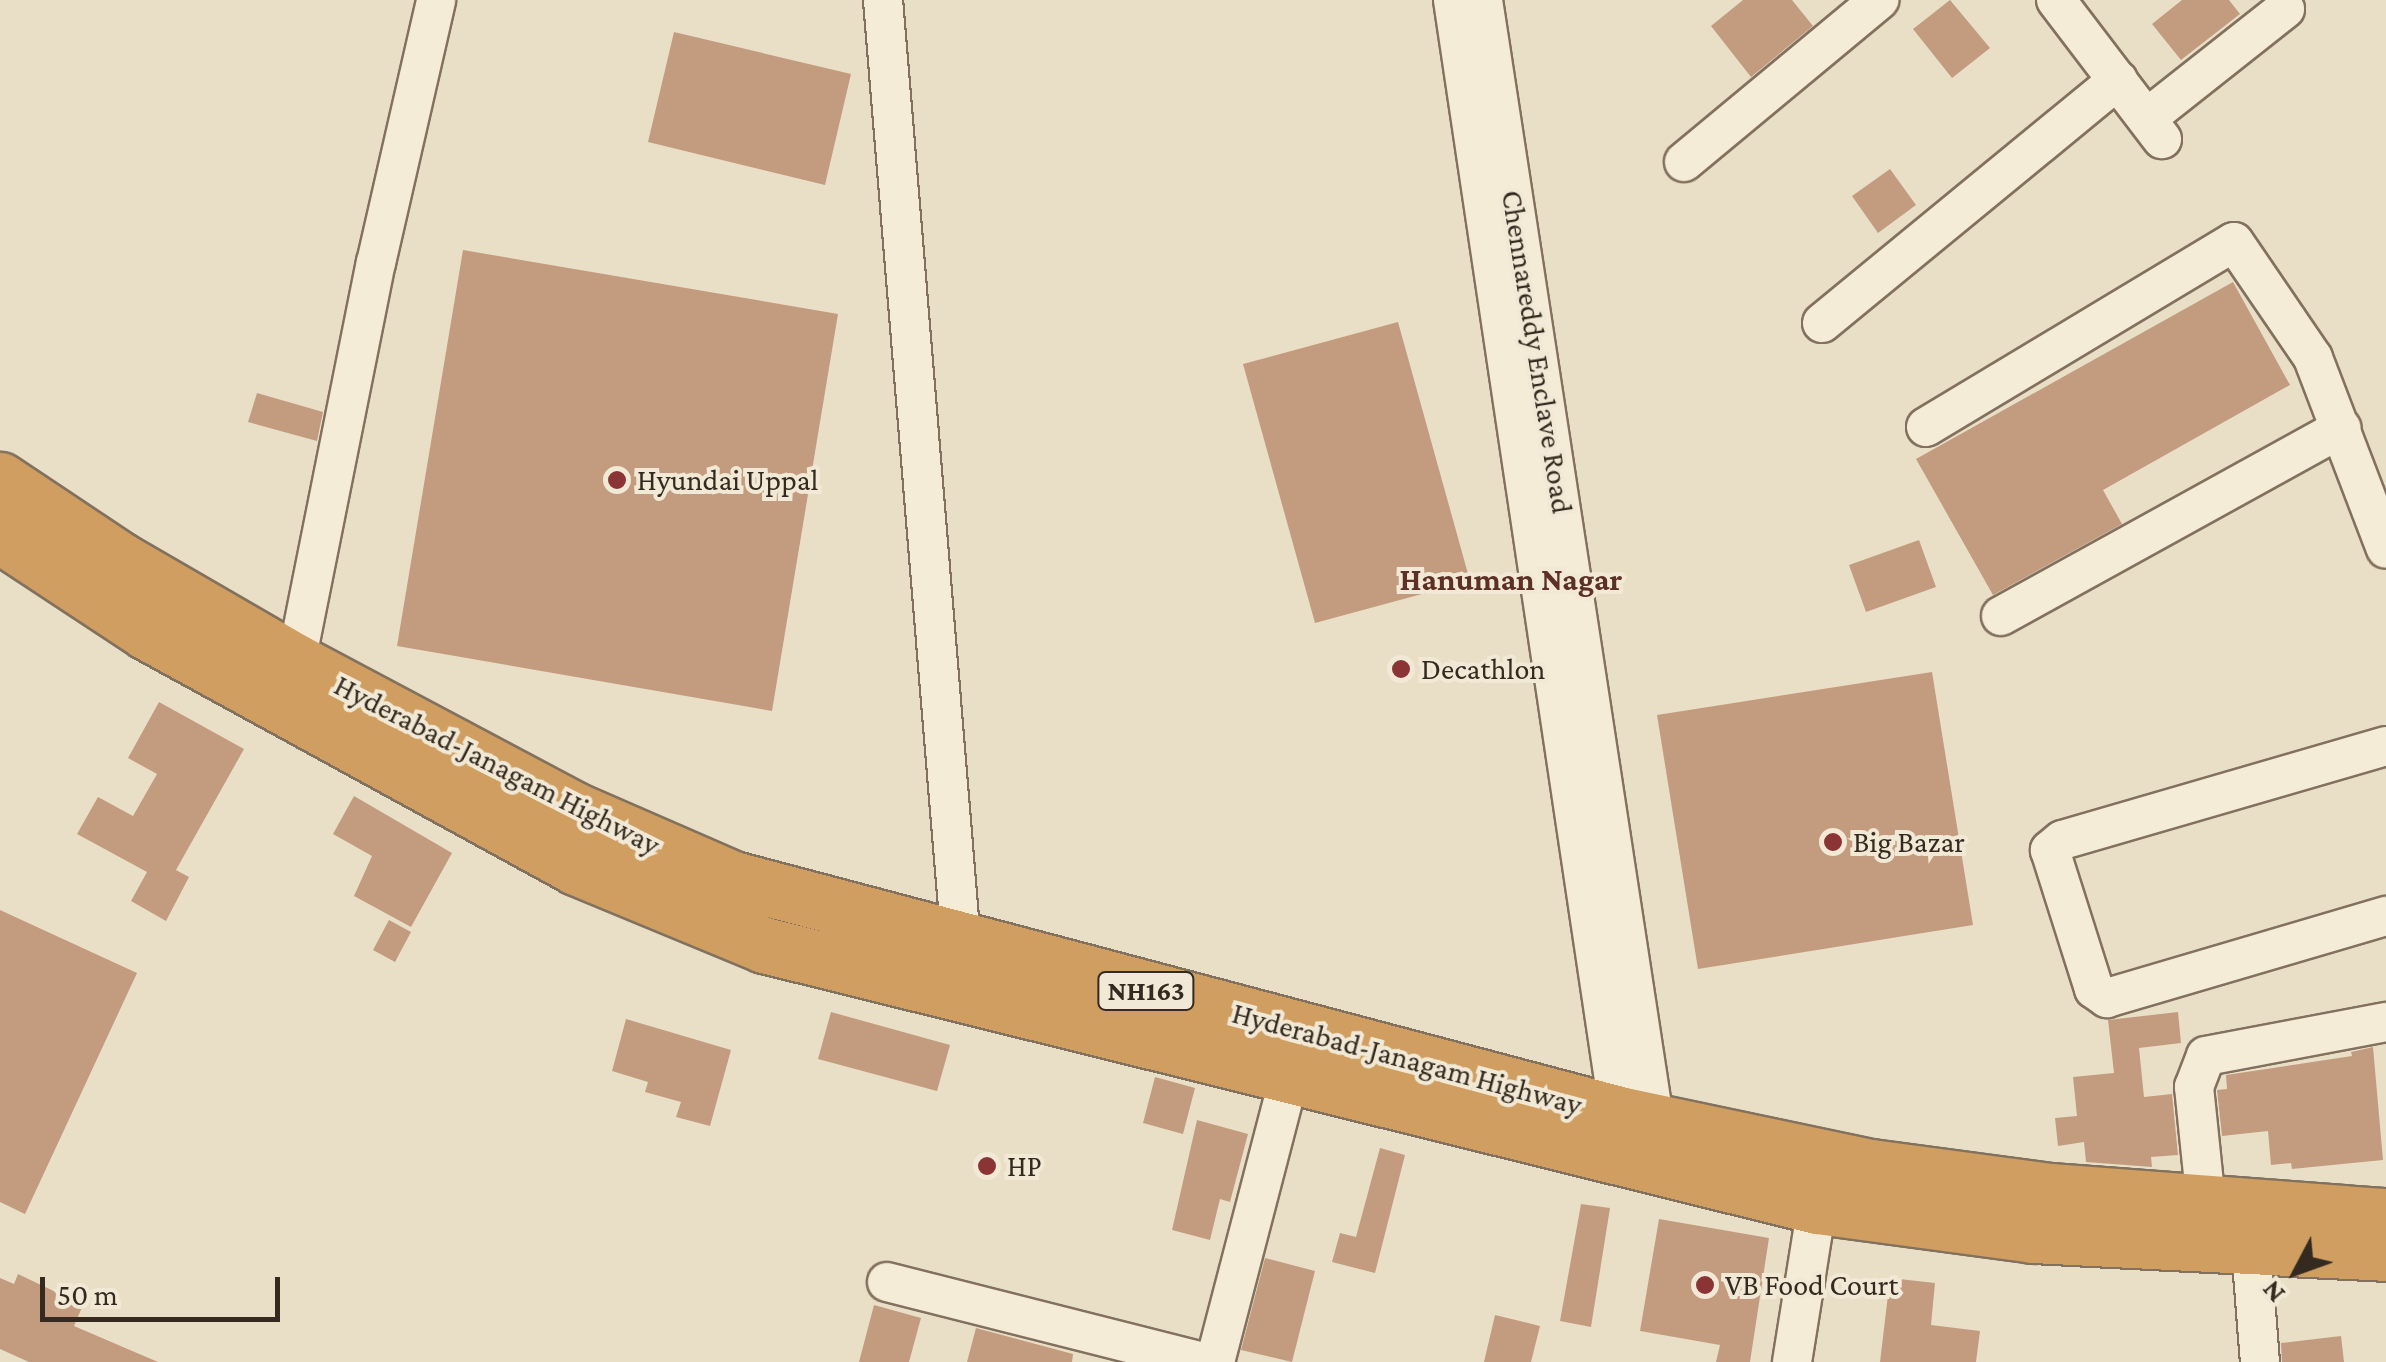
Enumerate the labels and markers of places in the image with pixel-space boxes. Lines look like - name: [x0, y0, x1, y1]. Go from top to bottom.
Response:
- place label: Hyundai Uppal: [637, 462, 818, 498]
- marker: Hyundai Uppal: [606, 469, 628, 491]
- place label: Decathlon: [1421, 651, 1545, 687]
- marker: Decathlon: [1390, 658, 1412, 680]
- place label: Big Bazar: [1853, 824, 1965, 860]
- marker: Big Bazar: [1822, 831, 1844, 853]
- place label: HP: [1007, 1148, 1042, 1184]
- marker: HP: [976, 1155, 998, 1177]
- place label: VB Food Court: [1725, 1267, 1898, 1303]
- marker: VB Food Court: [1694, 1274, 1716, 1296]

